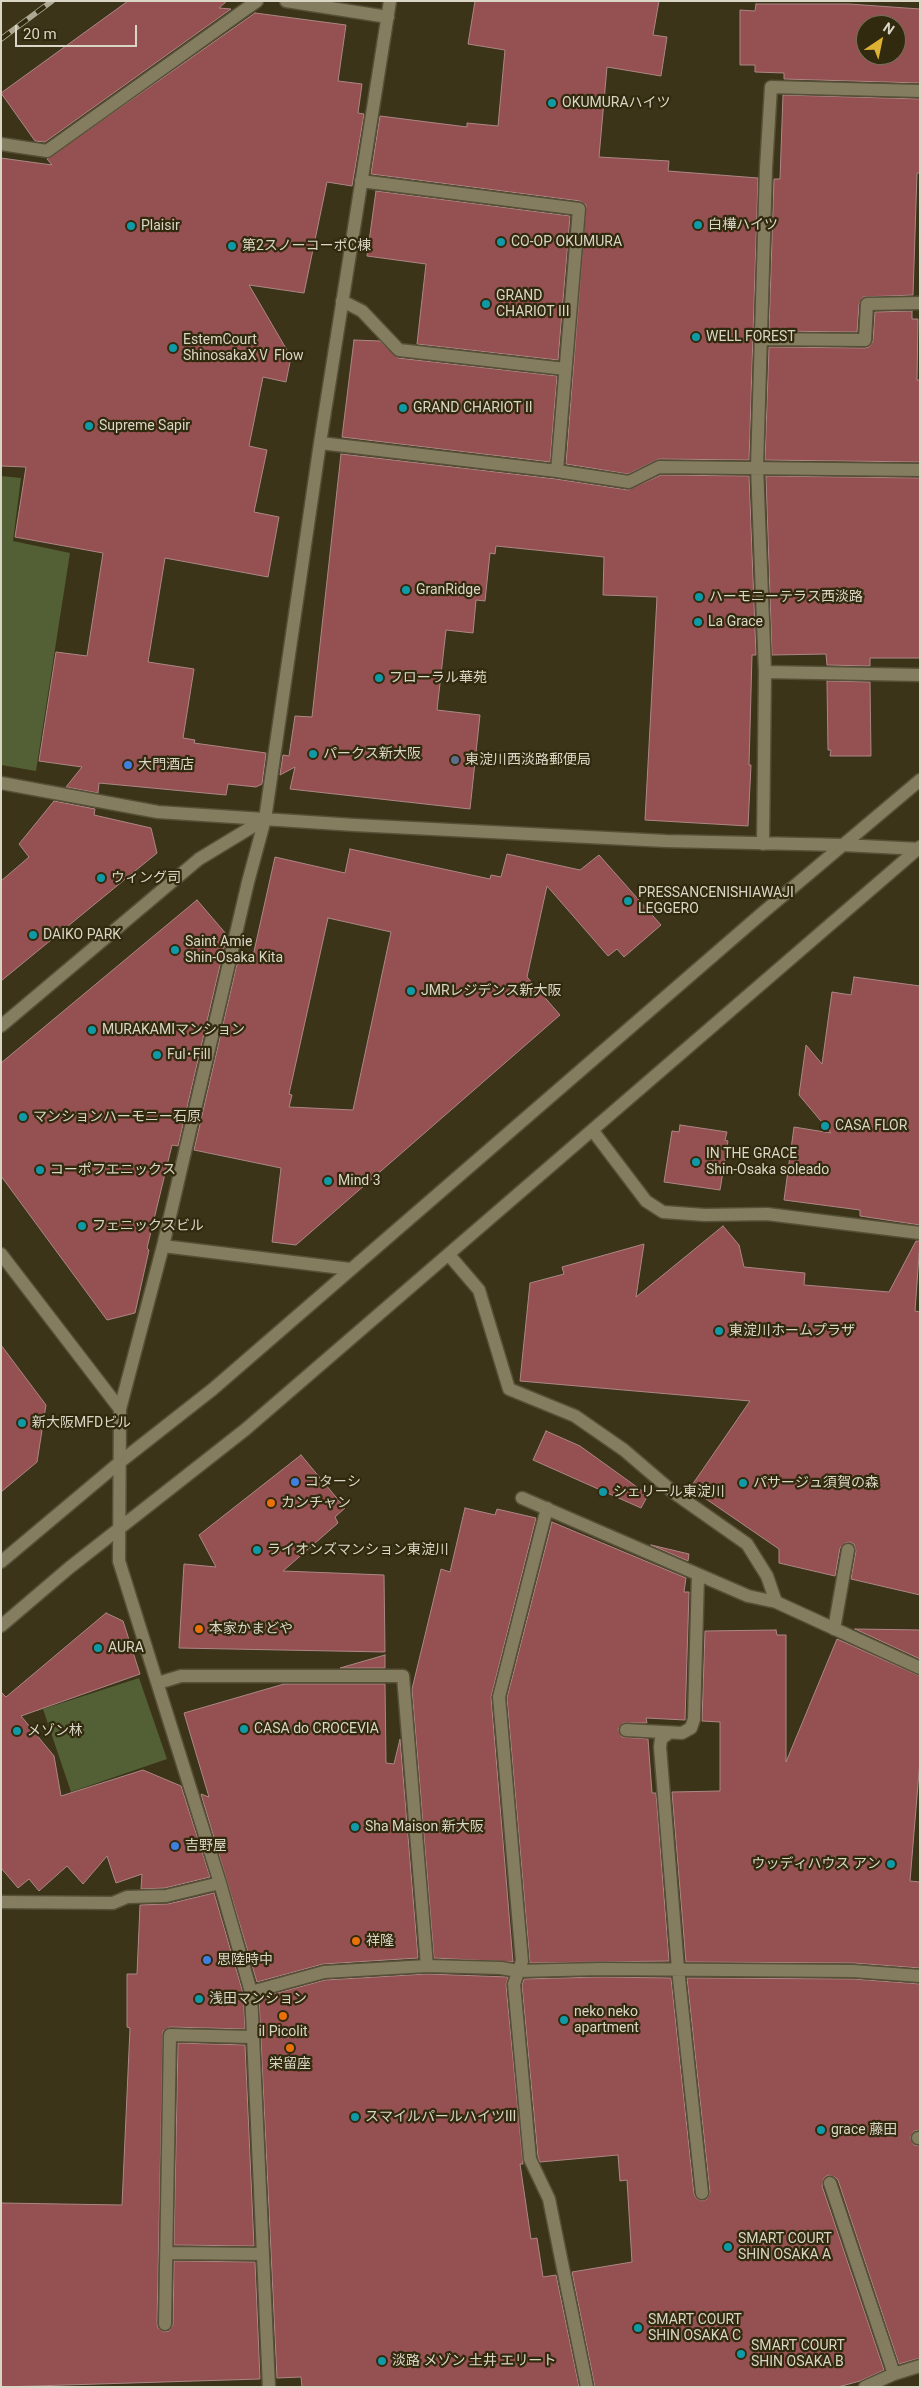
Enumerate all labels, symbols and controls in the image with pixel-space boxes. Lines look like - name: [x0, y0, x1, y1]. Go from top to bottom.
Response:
- scale bar: [18, 15, 140, 47]
- north arrow: [856, 15, 906, 65]
- text: N: [880, 19, 897, 38]
- text: 20 m: [23, 25, 57, 43]
- place label: OKUMURAハイツ: [562, 95, 671, 111]
- marker: OKUMURAハイツ: [546, 97, 558, 109]
- place label: 白樺ハイツ: [708, 217, 778, 233]
- place label: Plaisir: [141, 218, 180, 234]
- marker: 白樺ハイツ: [692, 219, 704, 231]
- marker: Plaisir: [125, 220, 137, 232]
- place label: CO-OP OKUMURA: [511, 234, 622, 250]
- marker: CO-OP OKUMURA: [495, 236, 507, 248]
- place label: 第2スノーコーポC棟: [242, 238, 371, 254]
- marker: 第2スノーコーポC棟: [226, 240, 238, 252]
- place label: GRAND CHARIOT III: [496, 288, 569, 321]
- marker: GRAND CHARIOT III: [480, 298, 492, 310]
- place label: WELL FOREST: [706, 329, 796, 345]
- marker: WELL FOREST: [690, 331, 702, 343]
- place label: EstemCourt ShinosakaXⅤ Flow: [183, 332, 304, 364]
- marker: EstemCourt ShinosakaXⅤ Flow: [167, 342, 179, 354]
- place label: GRAND CHARIOT II: [413, 400, 533, 416]
- marker: GRAND CHARIOT II: [397, 402, 409, 414]
- place label: Supreme Sapir: [99, 418, 190, 434]
- marker: Supreme Sapir: [83, 420, 95, 432]
- place label: GranRidge: [416, 582, 481, 598]
- marker: GranRidge: [400, 584, 412, 596]
- place label: ハーモニーテラス西淡路: [709, 589, 863, 605]
- marker: ハーモニーテラス西淡路: [693, 591, 705, 603]
- place label: La Grace: [708, 614, 763, 630]
- marker: La Grace: [692, 616, 704, 628]
- place label: フローラル華苑: [389, 670, 487, 686]
- marker: フローラル華苑: [373, 672, 385, 684]
- place label: パークス新大阪: [323, 746, 421, 762]
- marker: パークス新大阪: [307, 748, 319, 760]
- place label: 東淀川西淡路郵便局: [465, 752, 591, 768]
- marker: 東淀川西淡路郵便局: [449, 754, 461, 766]
- place label: 大門酒店: [138, 757, 194, 773]
- marker: 大門酒店: [122, 759, 134, 771]
- place label: ウィング司: [111, 870, 181, 886]
- marker: ウィング司: [95, 872, 107, 884]
- place label: PRESSANCENISHIAWAJI LEGGERO: [638, 885, 794, 918]
- marker: PRESSANCENISHIAWAJI LEGGERO: [622, 895, 634, 907]
- place label: DAIKO PARK: [43, 927, 121, 943]
- marker: DAIKO PARK: [27, 929, 39, 941]
- place label: Saint Amie Shin-Osaka Kita: [185, 934, 283, 966]
- marker: Saint Amie Shin-Osaka Kita: [169, 944, 181, 956]
- place label: JMRレジデンス新大阪: [421, 983, 562, 999]
- marker: JMRレジデンス新大阪: [405, 985, 417, 997]
- place label: MURAKAMIマンション: [102, 1022, 245, 1038]
- marker: MURAKAMIマンション: [86, 1024, 98, 1036]
- place label: Ful･Fill: [167, 1047, 211, 1063]
- marker: Ful･Fill: [151, 1049, 163, 1061]
- place label: マンションハーモニー石原: [33, 1109, 201, 1125]
- marker: マンションハーモニー石原: [17, 1111, 29, 1123]
- place label: CASA FLOR: [835, 1118, 907, 1134]
- marker: CASA FLOR: [819, 1120, 831, 1132]
- place label: IN THE GRACE Shin-Osaka soleado: [706, 1146, 829, 1178]
- marker: IN THE GRACE Shin-Osaka soleado: [690, 1156, 702, 1168]
- place label: コーポフエニックス: [50, 1162, 176, 1178]
- marker: コーポフエニックス: [34, 1164, 46, 1176]
- place label: Mind 3: [338, 1173, 381, 1189]
- marker: Mind 3: [322, 1175, 334, 1187]
- place label: フェニックスビル: [92, 1218, 204, 1234]
- marker: フェニックスビル: [76, 1220, 88, 1232]
- place label: 東淀川ホームプラザ: [729, 1323, 855, 1339]
- marker: 東淀川ホームプラザ: [713, 1325, 725, 1337]
- place label: 新大阪MFDビル: [32, 1415, 131, 1431]
- marker: 新大阪MFDビル: [16, 1417, 28, 1429]
- place label: コターシ: [305, 1474, 361, 1490]
- place label: パサージュ須賀の森: [753, 1475, 879, 1491]
- marker: コターシ: [289, 1476, 301, 1488]
- marker: パサージュ須賀の森: [737, 1477, 749, 1489]
- place label: シェリール東淀川: [613, 1484, 725, 1500]
- marker: シェリール東淀川: [597, 1486, 609, 1498]
- place label: カンチャン: [281, 1495, 351, 1511]
- marker: カンチャン: [265, 1497, 277, 1509]
- place label: ライオンズマンション東淀川: [267, 1542, 449, 1558]
- marker: ライオンズマンション東淀川: [251, 1544, 263, 1556]
- place label: 本家かまどや: [209, 1621, 293, 1637]
- marker: 本家かまどや: [193, 1623, 205, 1635]
- place label: AURA: [108, 1640, 144, 1656]
- marker: AURA: [92, 1642, 104, 1654]
- place label: CASA do CROCEVIA: [254, 1721, 379, 1737]
- place label: メゾン林: [27, 1723, 83, 1739]
- marker: CASA do CROCEVIA: [238, 1723, 250, 1735]
- marker: メゾン林: [11, 1725, 23, 1737]
- place label: Sha Maison 新大阪: [365, 1819, 484, 1835]
- marker: Sha Maison 新大阪: [349, 1821, 361, 1833]
- place label: 吉野屋: [185, 1838, 227, 1854]
- marker: 吉野屋: [169, 1840, 181, 1852]
- place label: ウッディハウス アン: [752, 1856, 881, 1872]
- marker: ウッディハウス アン: [885, 1858, 897, 1870]
- place label: 祥隆: [366, 1933, 394, 1949]
- marker: 祥隆: [350, 1935, 362, 1947]
- place label: 思陸時中: [217, 1952, 273, 1968]
- marker: 思陸時中: [201, 1954, 213, 1966]
- place label: 浅田マンション: [209, 1991, 307, 2007]
- marker: 浅田マンション: [193, 1993, 205, 2005]
- place label: neko neko apartment: [574, 2004, 639, 2036]
- marker: il Picolit: [277, 2010, 289, 2022]
- marker: neko neko apartment: [558, 2014, 570, 2026]
- place label: il Picolit: [258, 2024, 308, 2040]
- marker: 栄留座: [284, 2042, 296, 2054]
- place label: 栄留座: [269, 2056, 311, 2072]
- place label: スマイルパールハイツIII: [365, 2109, 516, 2125]
- marker: スマイルパールハイツIII: [349, 2111, 361, 2123]
- place label: grace 藤田: [831, 2122, 897, 2138]
- marker: grace 藤田: [815, 2124, 827, 2136]
- place label: SMART COURT SHIN OSAKA A: [738, 2231, 832, 2264]
- marker: SMART COURT SHIN OSAKA A: [722, 2241, 734, 2253]
- place label: SMART COURT SHIN OSAKA C: [648, 2312, 742, 2344]
- marker: SMART COURT SHIN OSAKA C: [632, 2322, 644, 2334]
- place label: SMART COURT SHIN OSAKA B: [751, 2338, 845, 2370]
- marker: SMART COURT SHIN OSAKA B: [735, 2348, 747, 2360]
- place label: 淡路 メゾン 土井 エリート: [392, 2353, 556, 2369]
- marker: 淡路 メゾン 土井 エリート: [376, 2355, 388, 2367]

